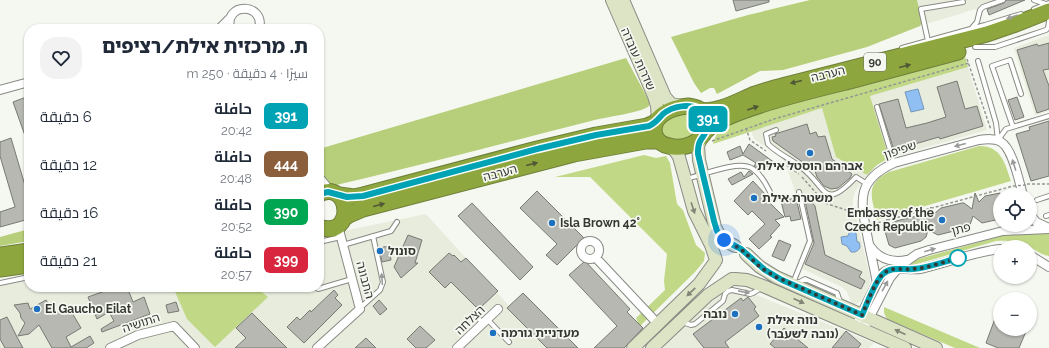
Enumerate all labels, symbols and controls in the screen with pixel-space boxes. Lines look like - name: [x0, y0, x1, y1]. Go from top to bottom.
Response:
- one-way arrow: [1006, 14, 1018, 20]
- street label: שדרות עובדה: [618, 25, 658, 93]
- text: ת. מרכזית אילת/רציפים: [102, 35, 308, 57]
- button: heart: [40, 37, 82, 79]
- road number: 90: [864, 53, 886, 71]
- street label: הערבה: [809, 63, 847, 85]
- one-way arrow: [900, 63, 912, 69]
- text: سيرًا · 4 دقيقة · 250 m: [187, 66, 308, 81]
- one-way arrow: [790, 79, 802, 85]
- text: حافلة: [214, 100, 252, 118]
- one-way arrow: [748, 105, 760, 111]
- line badge: 391: [685, 106, 731, 132]
- text: 6 دقيقة: [40, 108, 92, 126]
- text: 391: [275, 108, 297, 124]
- text: 391: [697, 111, 719, 127]
- text: 20:42: [221, 123, 252, 138]
- street label: שפיפון: [882, 138, 918, 162]
- one-way arrow: [953, 142, 965, 148]
- text: حافلة: [214, 148, 252, 166]
- marker: אברהם הוסטל אילת: [805, 148, 815, 158]
- text: 12 دقيقة: [40, 156, 97, 174]
- text: 444: [274, 156, 298, 172]
- place label: אברהם הוסטל אילת: [757, 159, 863, 173]
- one-way arrow: [1011, 159, 1017, 171]
- one-way arrow: [526, 161, 538, 167]
- street label: הערבה: [481, 162, 519, 184]
- text: 20:48: [220, 171, 252, 186]
- map controls: [993, 188, 1037, 336]
- button: locate: [993, 188, 1037, 232]
- place label: משטרת אילת: [762, 191, 833, 205]
- marker: משטרת אילת: [749, 193, 759, 203]
- text: حافلة: [214, 196, 252, 214]
- one-way arrow: [374, 202, 386, 208]
- one-way arrow: [690, 202, 696, 214]
- text: 16 دقيقة: [40, 204, 98, 222]
- text: 390: [274, 204, 298, 220]
- place label: Embassy of the Czech Republic: [845, 206, 934, 234]
- marker: Embassy of the Czech Republic: [937, 215, 947, 225]
- place label: Isla Brown 42°: [560, 216, 640, 230]
- marker: Isla Brown 42°: [547, 218, 557, 228]
- text: 20:52: [221, 219, 252, 234]
- street label: פתן: [950, 220, 972, 238]
- your location: [714, 230, 734, 250]
- button: +: [993, 240, 1037, 284]
- text: حافلة: [214, 244, 252, 262]
- place label: סונול: [388, 244, 416, 258]
- marker: סונול: [375, 246, 385, 256]
- one-way arrow: [924, 247, 936, 253]
- unlabelled marker: [949, 249, 967, 267]
- text: 21 دقيقة: [40, 252, 97, 270]
- text: 399: [274, 252, 298, 268]
- street label: התבונה: [353, 260, 377, 300]
- text: 20:57: [221, 267, 252, 282]
- one-way arrow: [378, 273, 385, 286]
- one-way arrow: [882, 280, 889, 292]
- one-way arrow: [686, 287, 696, 297]
- one-way arrow: [738, 290, 750, 296]
- button: −: [993, 292, 1037, 336]
- one-way arrow: [794, 298, 805, 304]
- place label: El Gaucho Eilat: [45, 302, 132, 316]
- street label: הצלחה: [452, 302, 488, 338]
- marker: El Gaucho Eilat: [32, 304, 42, 314]
- place label: נובה: [703, 307, 727, 321]
- marker: נובה: [730, 309, 740, 319]
- street label: התושיה: [120, 310, 162, 336]
- place label: נווה אילת (נובה לשעבר): [767, 313, 839, 341]
- marker: נווה אילת (נובה לשעבר): [754, 322, 764, 332]
- place label: מעדניית גורמה: [501, 326, 580, 340]
- marker: מעדניית גורמה: [488, 328, 498, 338]
- one-way arrow: [894, 329, 905, 335]

